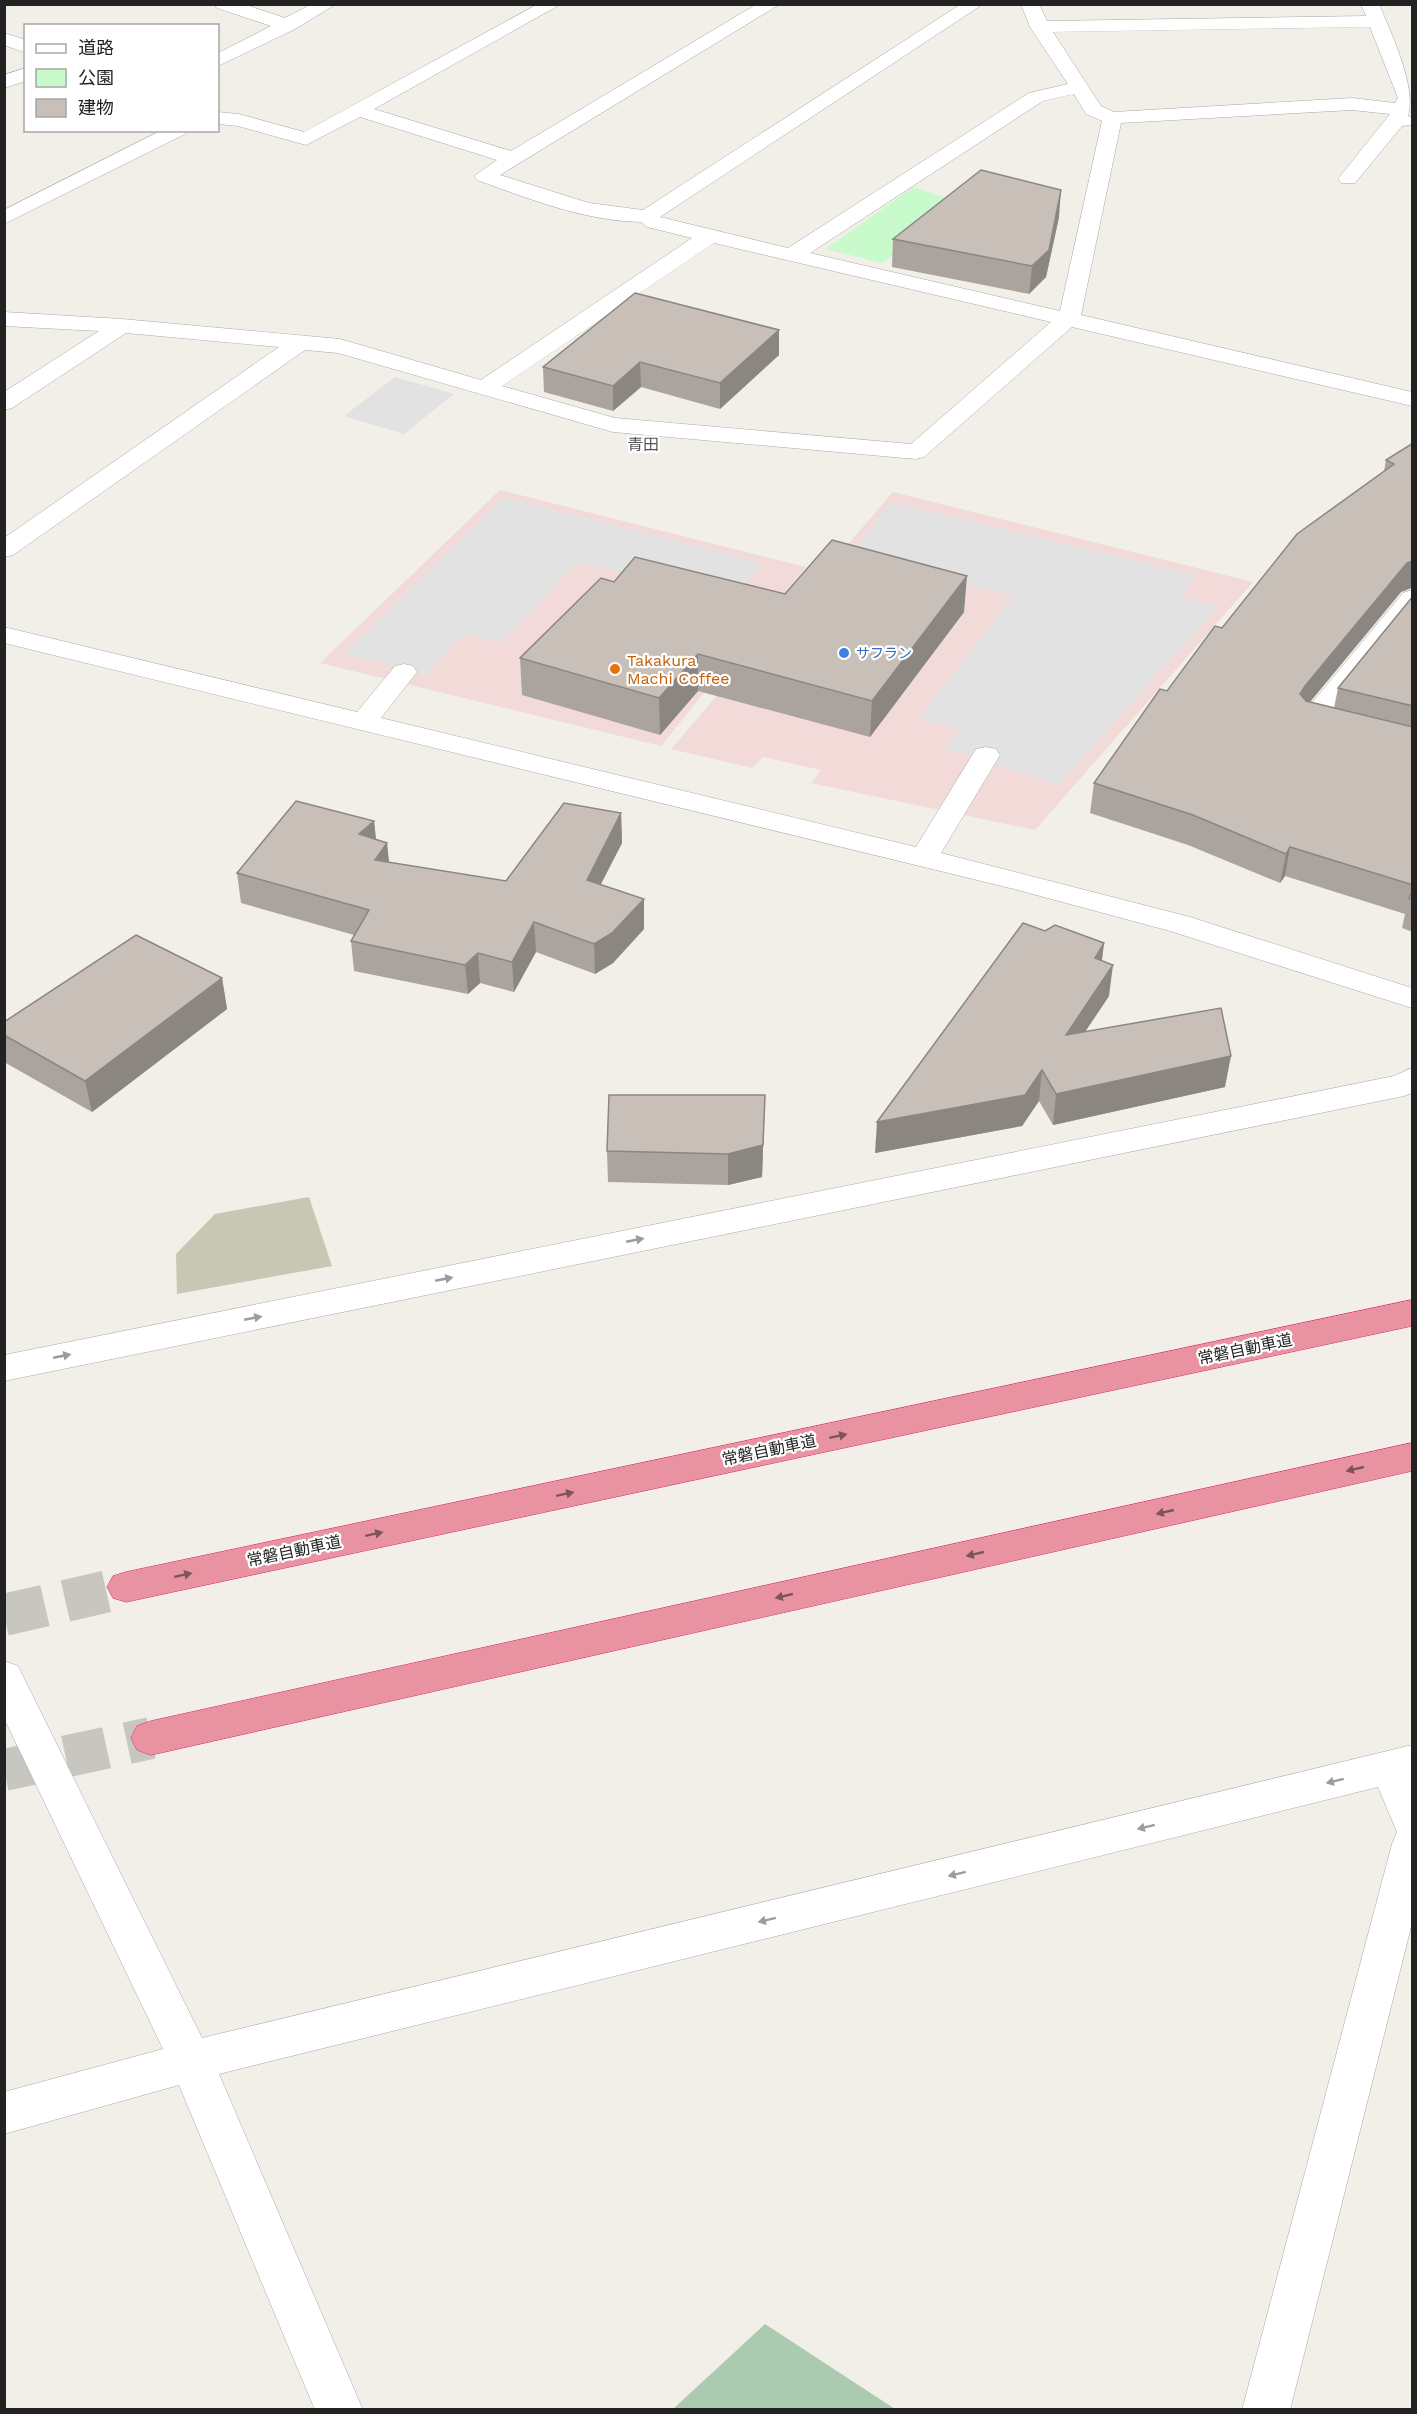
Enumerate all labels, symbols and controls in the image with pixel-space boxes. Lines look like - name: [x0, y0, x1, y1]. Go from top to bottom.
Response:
- legend: [24, 24, 219, 132]
- text: 道路: [78, 37, 114, 58]
- text: 公園: [78, 67, 114, 88]
- text: 建物: [78, 97, 114, 118]
- district label: 青田: [627, 435, 659, 454]
- place label: サフラン: [856, 645, 912, 661]
- marker: サフラン: [837, 646, 851, 660]
- place label: Takakura Machi Coffee: [627, 651, 729, 688]
- marker: Takakura Machi Coffee: [608, 662, 622, 676]
- one-way arrow: [626, 1235, 645, 1244]
- one-way arrow: [435, 1274, 454, 1283]
- one-way arrow: [244, 1312, 262, 1322]
- street label: 常磐自動車道: [1196, 1330, 1294, 1368]
- one-way arrow: [53, 1351, 72, 1360]
- one-way arrow: [828, 1430, 847, 1440]
- street label: 常磐自動車道: [720, 1431, 818, 1469]
- one-way arrow: [1346, 1465, 1365, 1475]
- one-way arrow: [555, 1488, 574, 1498]
- one-way arrow: [1156, 1507, 1174, 1517]
- one-way arrow: [365, 1529, 384, 1538]
- street label: 常磐自動車道: [245, 1532, 343, 1570]
- one-way arrow: [965, 1550, 984, 1559]
- one-way arrow: [174, 1569, 192, 1579]
- one-way arrow: [775, 1592, 794, 1602]
- one-way arrow: [1326, 1776, 1344, 1786]
- one-way arrow: [1137, 1823, 1155, 1833]
- one-way arrow: [947, 1869, 966, 1879]
- one-way arrow: [758, 1916, 776, 1926]

